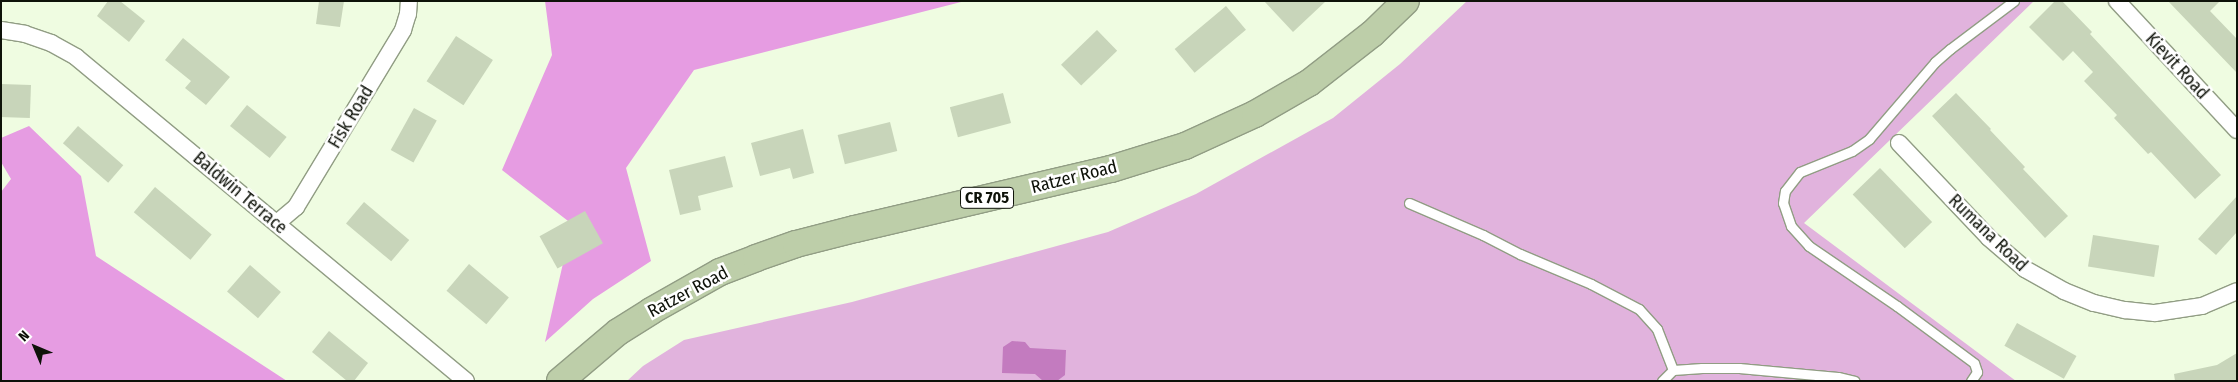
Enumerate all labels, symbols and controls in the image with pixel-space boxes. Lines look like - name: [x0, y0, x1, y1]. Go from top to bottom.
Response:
- street label: Kievit Road: [2141, 28, 2213, 104]
- street label: Fisk Road: [324, 82, 378, 152]
- street label: Baldwin Terrace: [189, 147, 291, 239]
- street label: Ratzer Road: [1029, 156, 1119, 198]
- road number: CR 705: [960, 184, 1014, 212]
- street label: Rumana Road: [1944, 190, 2032, 276]
- street label: Ratzer Road: [644, 262, 732, 322]
- north arrow: [10, 322, 60, 372]
- text: N: [15, 327, 33, 345]

